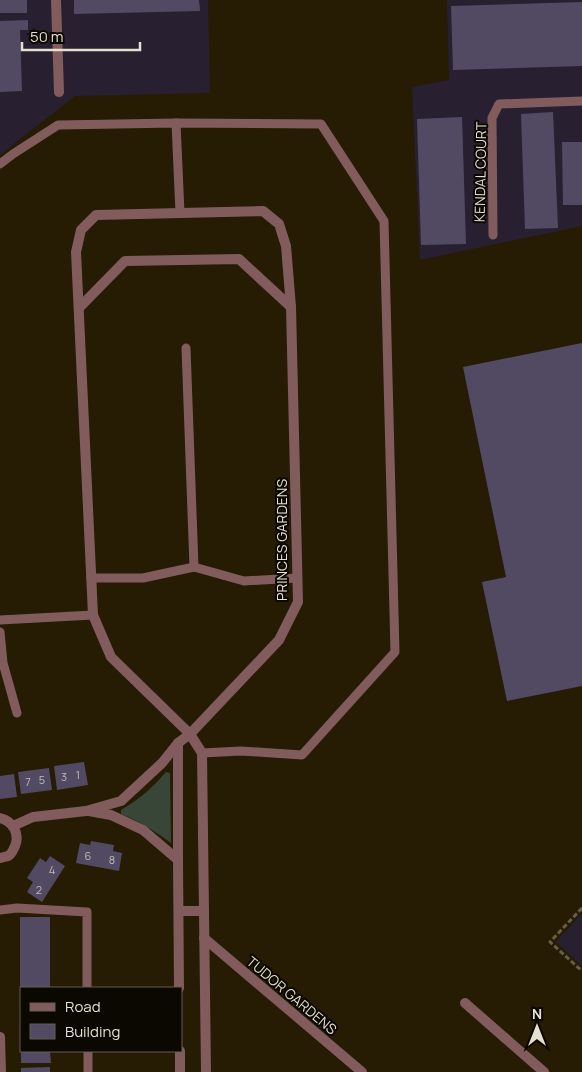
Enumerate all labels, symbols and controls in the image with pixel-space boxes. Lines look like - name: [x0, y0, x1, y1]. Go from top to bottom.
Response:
- scale bar: [22, 20, 140, 52]
- text: 50 m: [30, 26, 64, 47]
- street label: KENDAL COURT: [470, 121, 490, 222]
- street label: PRINCES GARDENS: [272, 479, 291, 601]
- house number: 1: [76, 767, 80, 782]
- house number: 3: [61, 769, 67, 784]
- house number: 5: [39, 772, 45, 787]
- house number: 7: [25, 774, 31, 789]
- house number: 6: [85, 848, 92, 863]
- house number: 8: [109, 852, 115, 867]
- house number: 4: [49, 862, 55, 877]
- house number: 2: [36, 882, 42, 897]
- street label: TUDOR GARDENS: [243, 952, 341, 1039]
- legend: [20, 987, 182, 1052]
- text: Road: [65, 996, 101, 1017]
- north arrow: [512, 1002, 562, 1052]
- text: N: [532, 1004, 542, 1023]
- text: Building: [65, 1021, 120, 1042]

